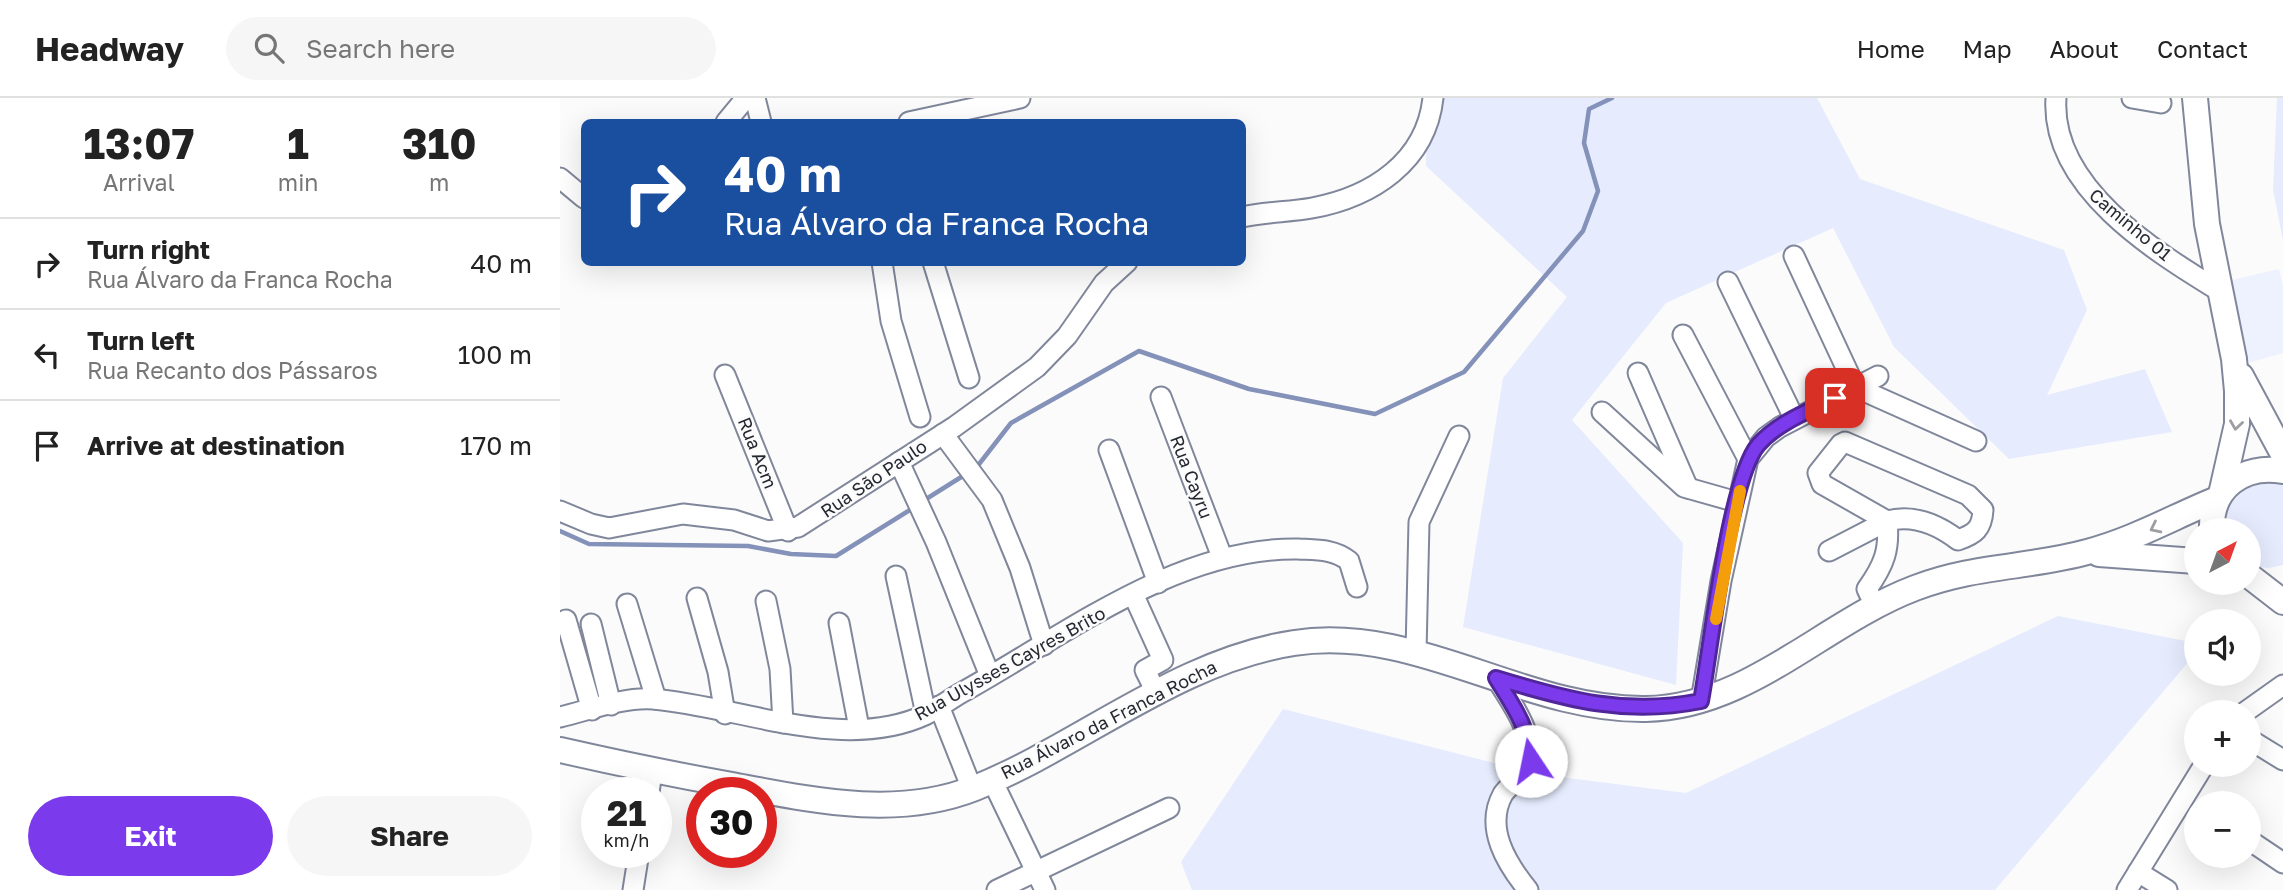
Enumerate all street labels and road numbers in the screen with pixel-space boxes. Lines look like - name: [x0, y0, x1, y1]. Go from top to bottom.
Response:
- street label: Caminho 01: [2085, 184, 2176, 265]
- street label: Rua Acm: [734, 414, 782, 492]
- street label: Rua Cayru: [1166, 432, 1218, 521]
- street label: Rua São Paulo: [816, 435, 931, 522]
- street label: Rua Ulysses Cayres Brito: [910, 601, 1109, 725]
- street label: Rua Álvaro da Franca Rocha: [997, 655, 1220, 783]

